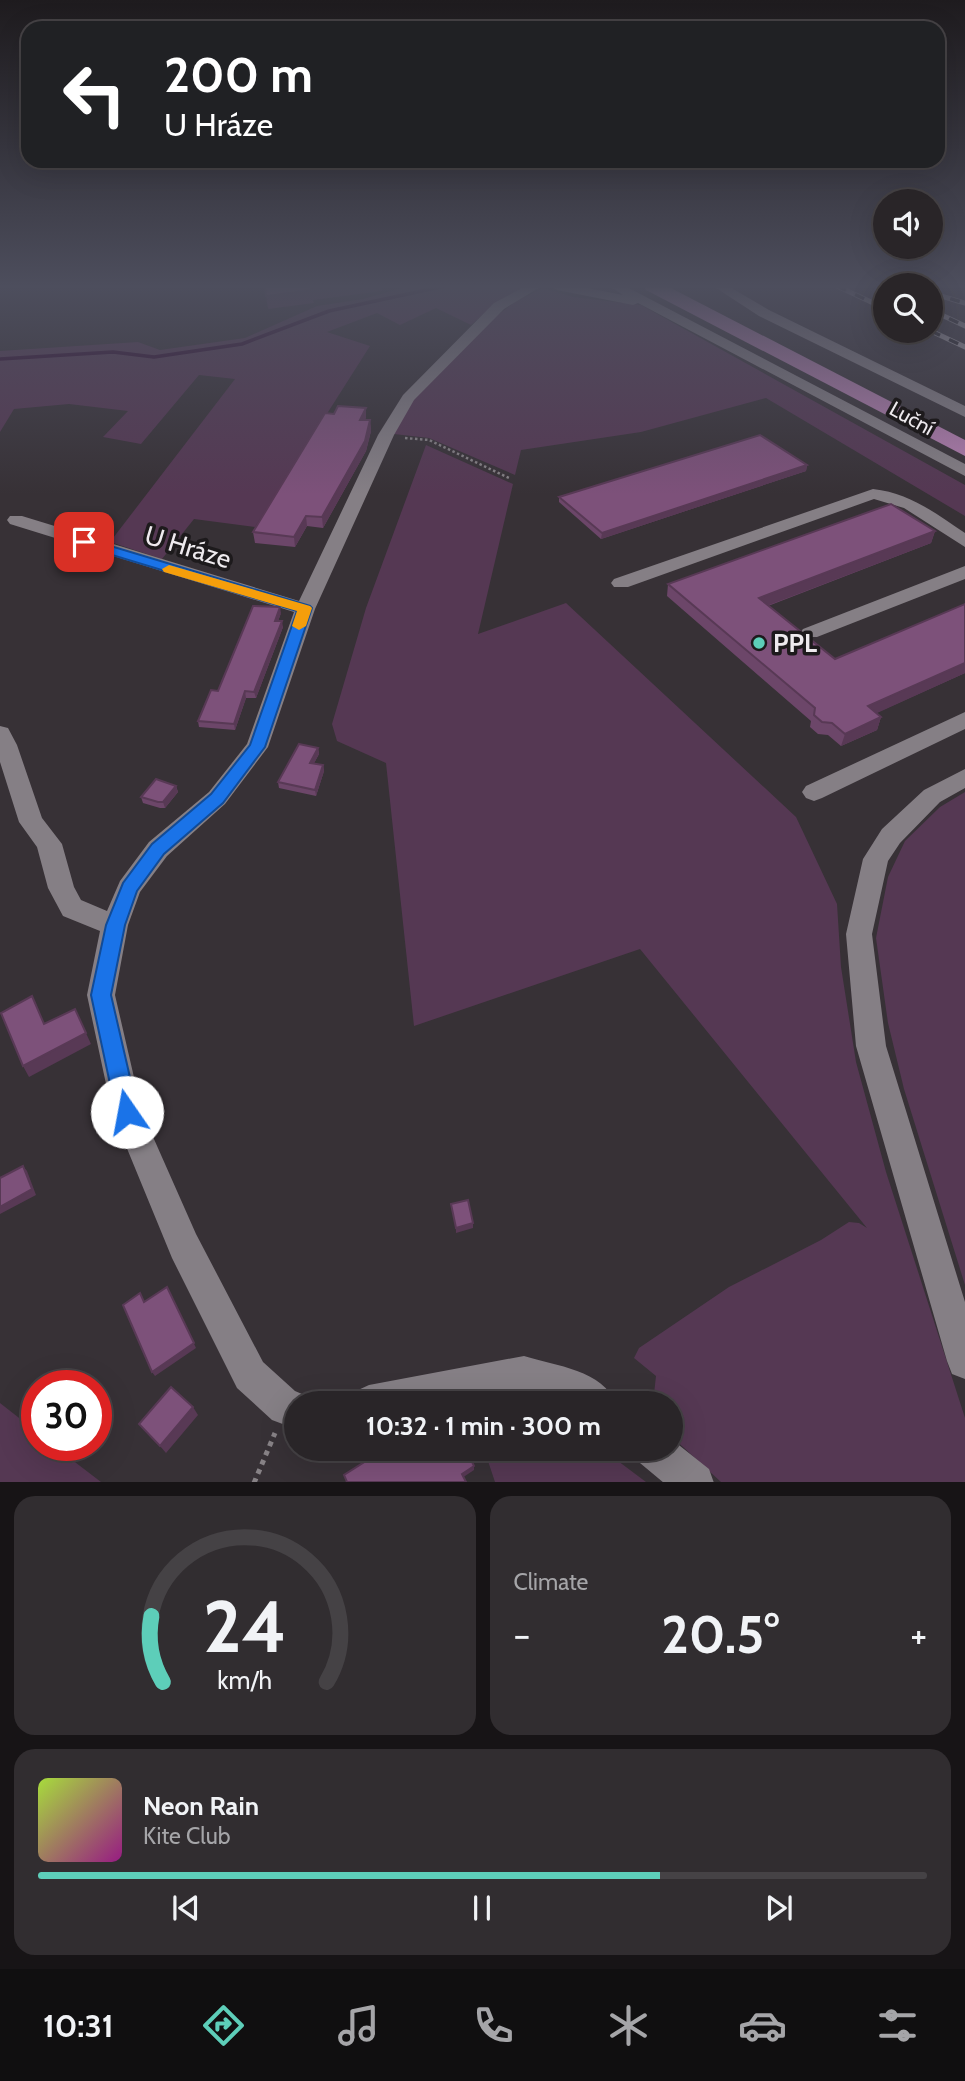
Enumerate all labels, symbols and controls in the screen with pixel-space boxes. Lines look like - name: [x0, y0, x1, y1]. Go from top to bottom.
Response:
- text: 200 m: [164, 45, 313, 104]
- icon: left: [49, 49, 140, 140]
- text: U Hráze: [164, 105, 273, 144]
- map controls: [873, 189, 943, 343]
- button: sound: [873, 189, 943, 259]
- button: search: [873, 273, 943, 343]
- street label: Luční: [885, 396, 939, 441]
- pin: [54, 512, 114, 572]
- street label: U Hráze: [141, 519, 235, 575]
- icon: arrive: [65, 523, 103, 561]
- place label: PPL: [773, 627, 817, 659]
- marker: PPL: [751, 635, 767, 651]
- position arrow: [90, 1075, 164, 1149]
- speed limit sign: 30: [21, 1370, 112, 1461]
- text: 10:32 · 1 min · 300 m: [366, 1410, 601, 1442]
- text: Climate: [514, 1568, 588, 1596]
- text: 24: [203, 1582, 287, 1670]
- text: 20.5°: [661, 1603, 779, 1666]
- text: −: [514, 1611, 530, 1658]
- text: +: [910, 1611, 927, 1658]
- text: km/h: [217, 1664, 272, 1694]
- text: Neon Rain: [143, 1790, 259, 1822]
- text: Kite Club: [143, 1822, 230, 1850]
- icon: previous: [167, 1889, 205, 1927]
- icon: pause: [463, 1889, 501, 1927]
- icon: next: [760, 1889, 798, 1927]
- icon: directions: [199, 2001, 248, 2050]
- icon: music: [334, 2001, 383, 2050]
- icon: phone: [469, 2001, 518, 2050]
- icon: climate: [604, 2001, 653, 2050]
- icon: car: [738, 2001, 787, 2050]
- icon: filters: [873, 2001, 922, 2050]
- text: 10:31: [43, 2006, 113, 2045]

